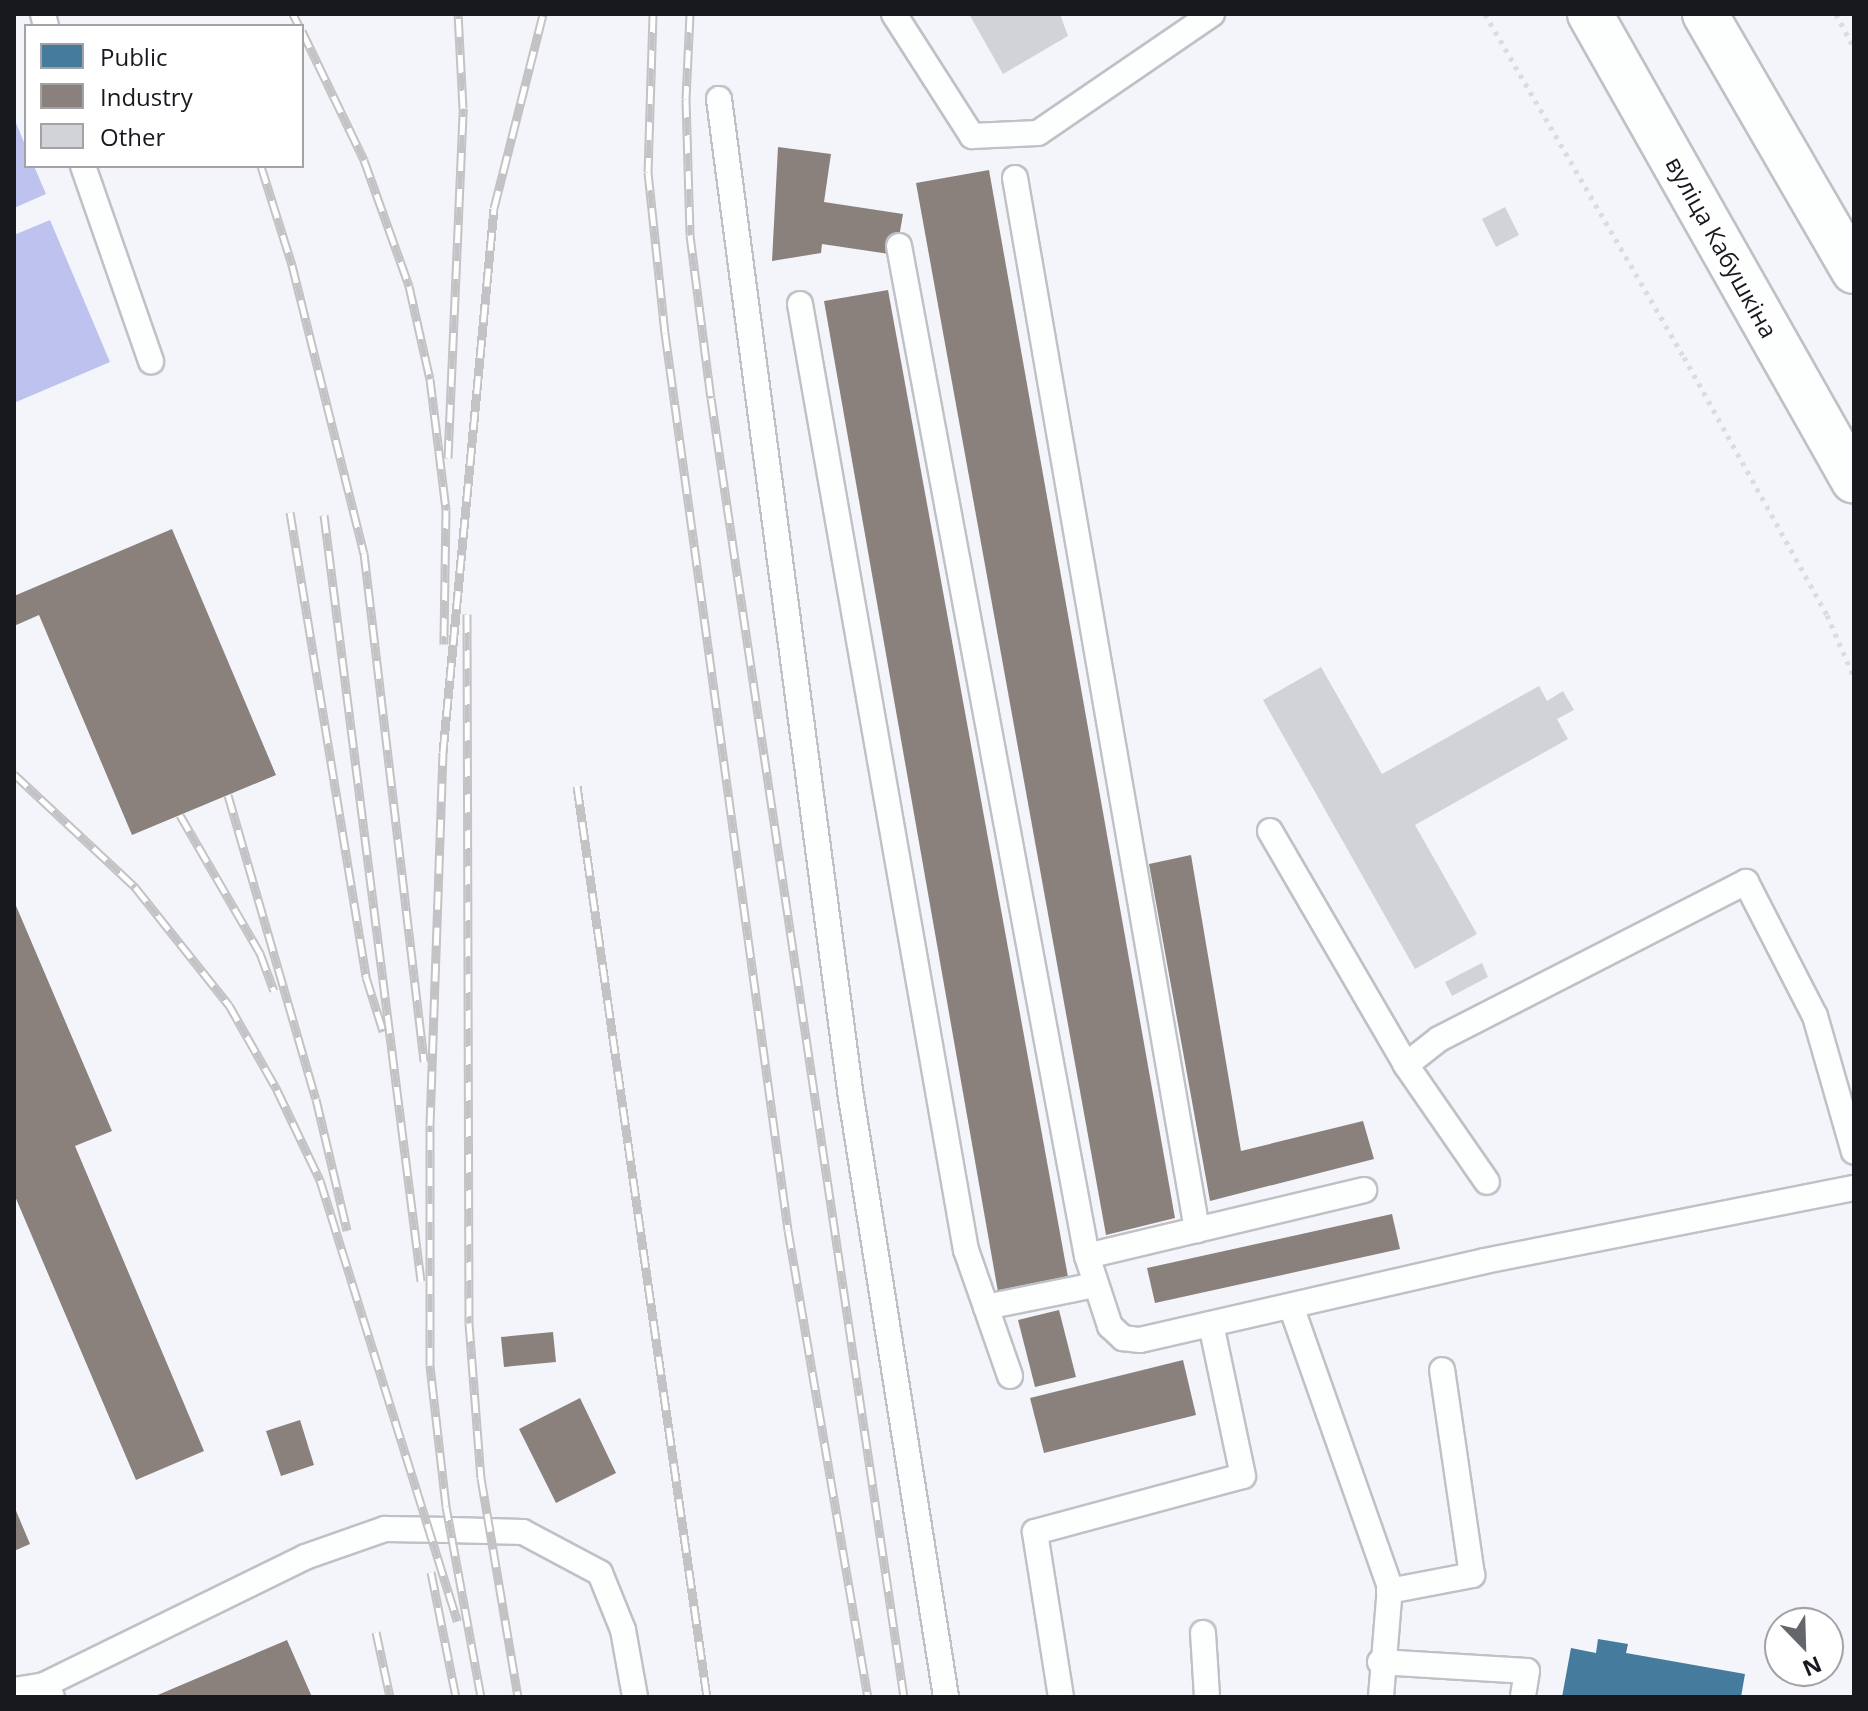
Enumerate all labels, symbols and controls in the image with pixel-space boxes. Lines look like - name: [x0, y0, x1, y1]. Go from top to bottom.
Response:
- legend: [24, 24, 304, 168]
- text: Public: [100, 40, 167, 73]
- text: Industry: [100, 80, 193, 113]
- text: Other: [100, 120, 165, 153]
- street label: вуліца Кабушкіна: [1660, 151, 1784, 343]
- north arrow: [1764, 1607, 1844, 1687]
- text: N: [1799, 1650, 1827, 1685]

